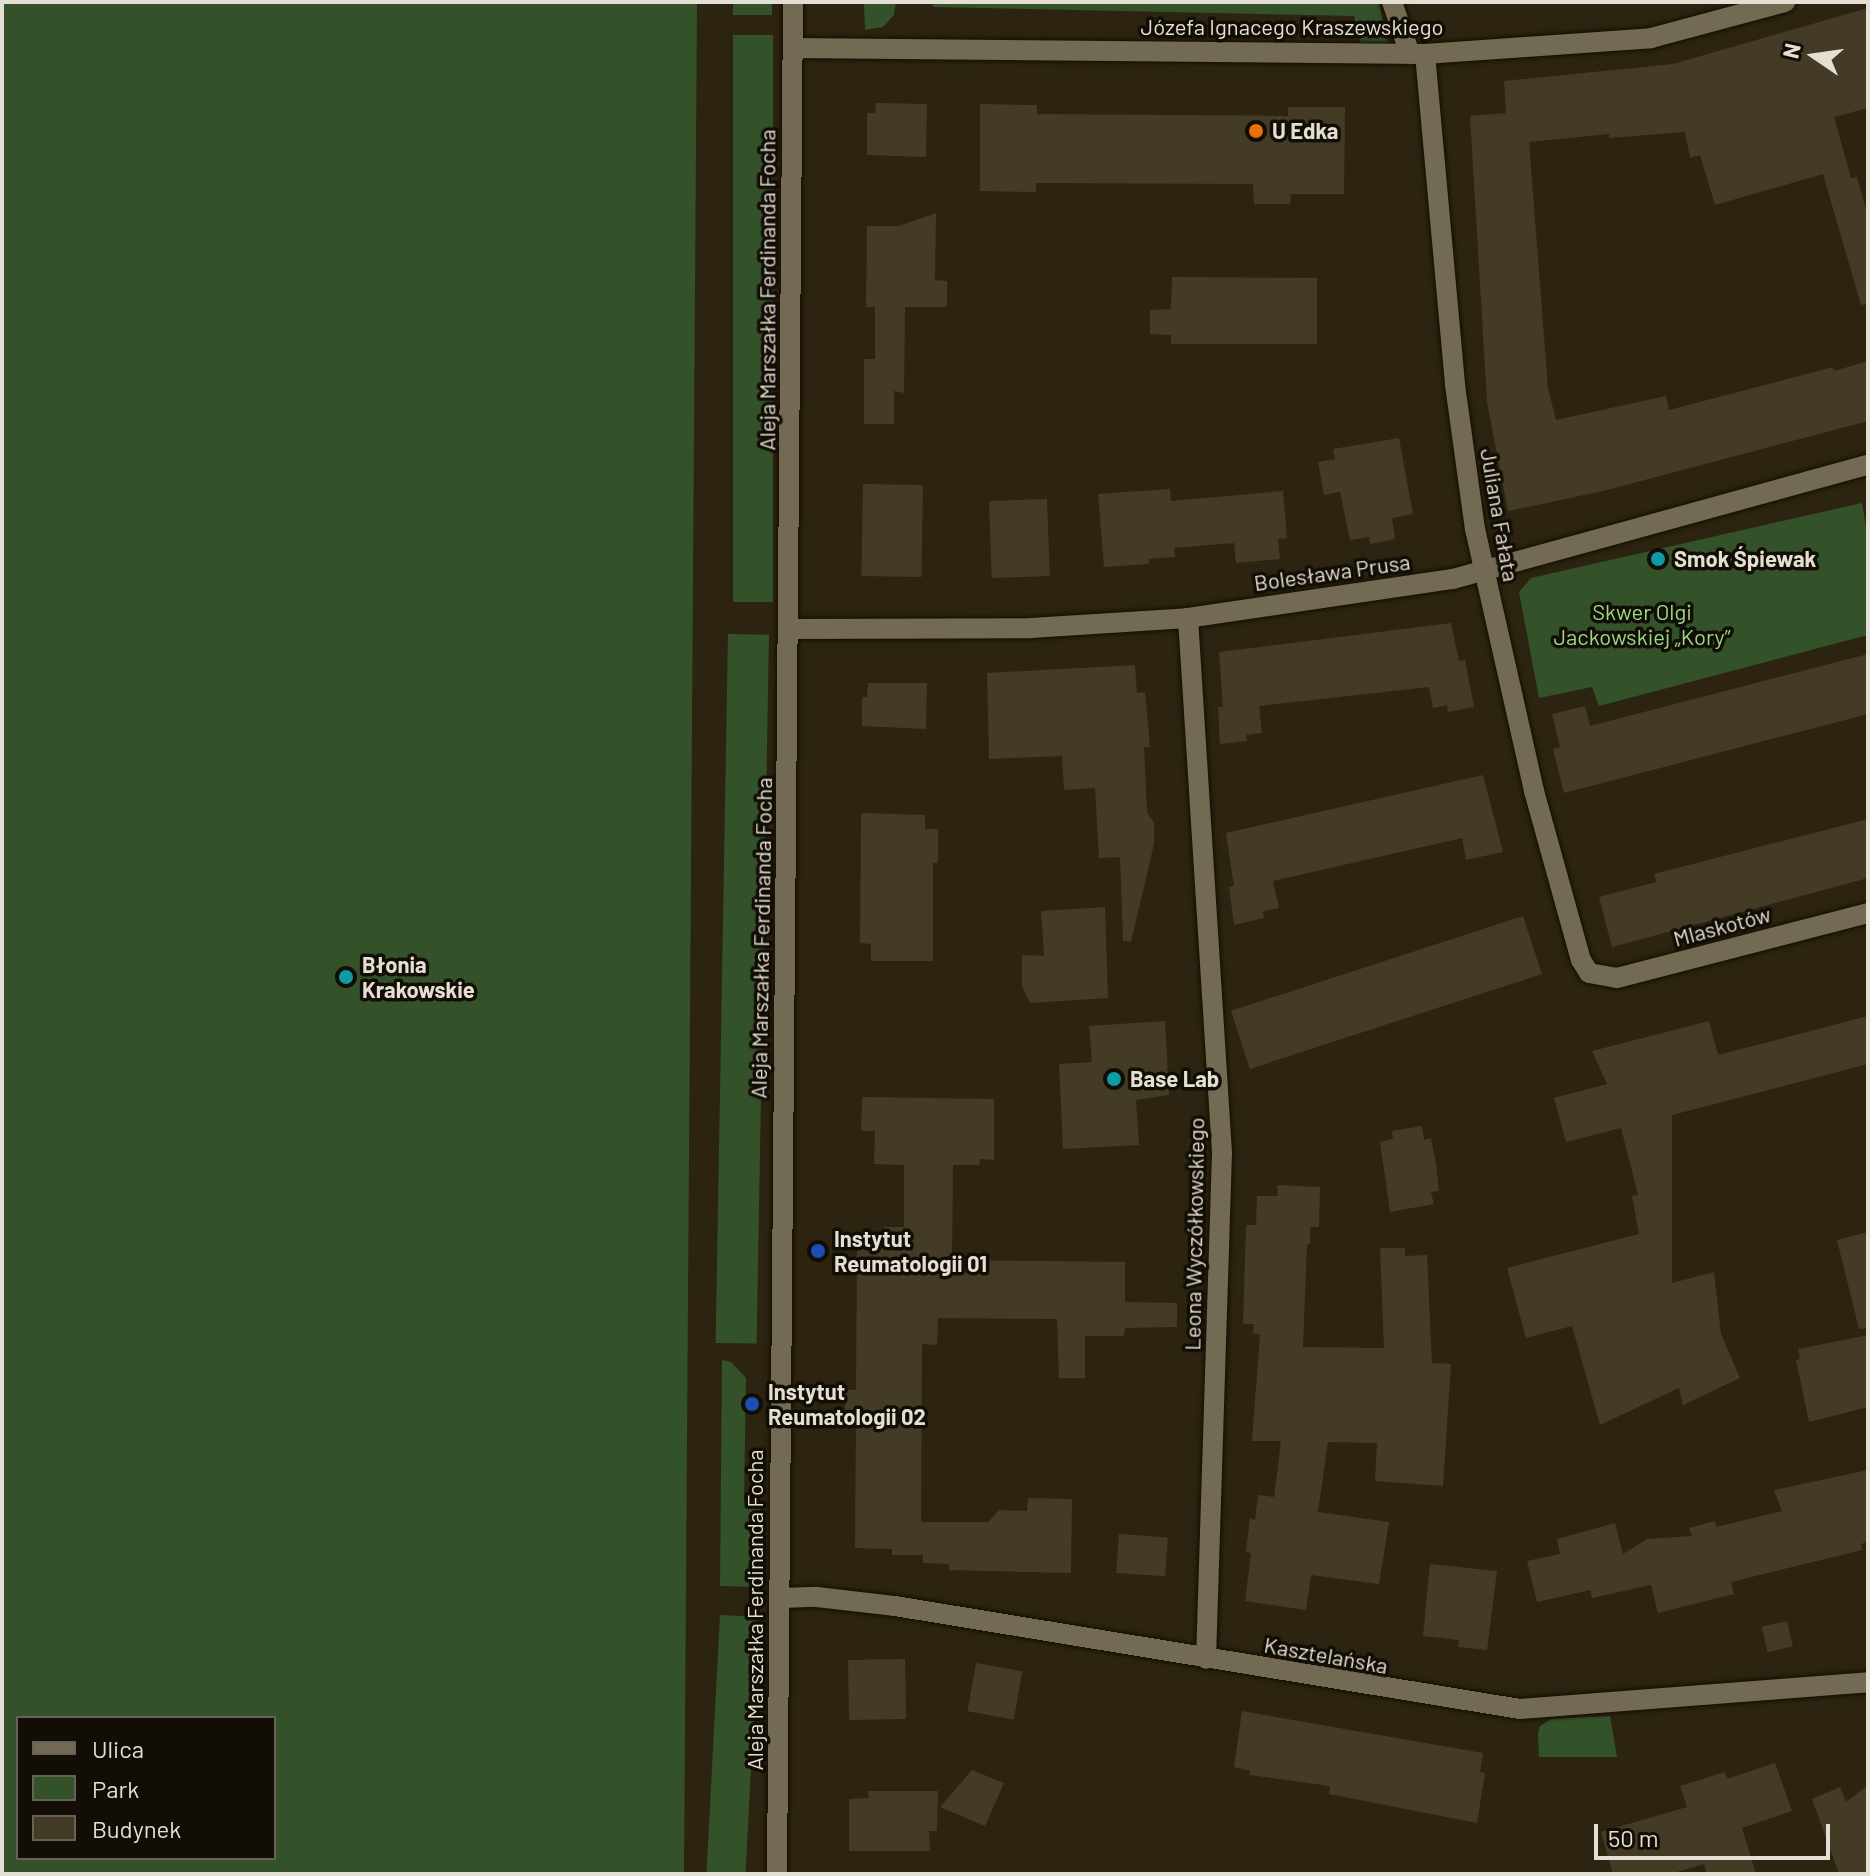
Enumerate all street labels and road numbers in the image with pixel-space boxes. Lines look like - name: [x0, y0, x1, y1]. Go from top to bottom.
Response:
- street label: Józefa Ignacego Kraszewskiego: [1140, 14, 1444, 40]
- street label: Aleja Marszałka Ferdinanda Focha: [754, 129, 780, 451]
- street label: Juliana Fałata: [1475, 446, 1525, 584]
- street label: Bolesława Prusa: [1252, 548, 1412, 596]
- street label: Aleja Marszałka Ferdinanda Focha: [745, 777, 777, 1099]
- street label: Mlaskotów: [1670, 900, 1774, 952]
- street label: Leona Wyczółkowskiego: [1179, 1117, 1209, 1351]
- street label: Aleja Marszałka Ferdinanda Focha: [742, 1449, 768, 1771]
- street label: Kasztelańska: [1262, 1631, 1390, 1679]

